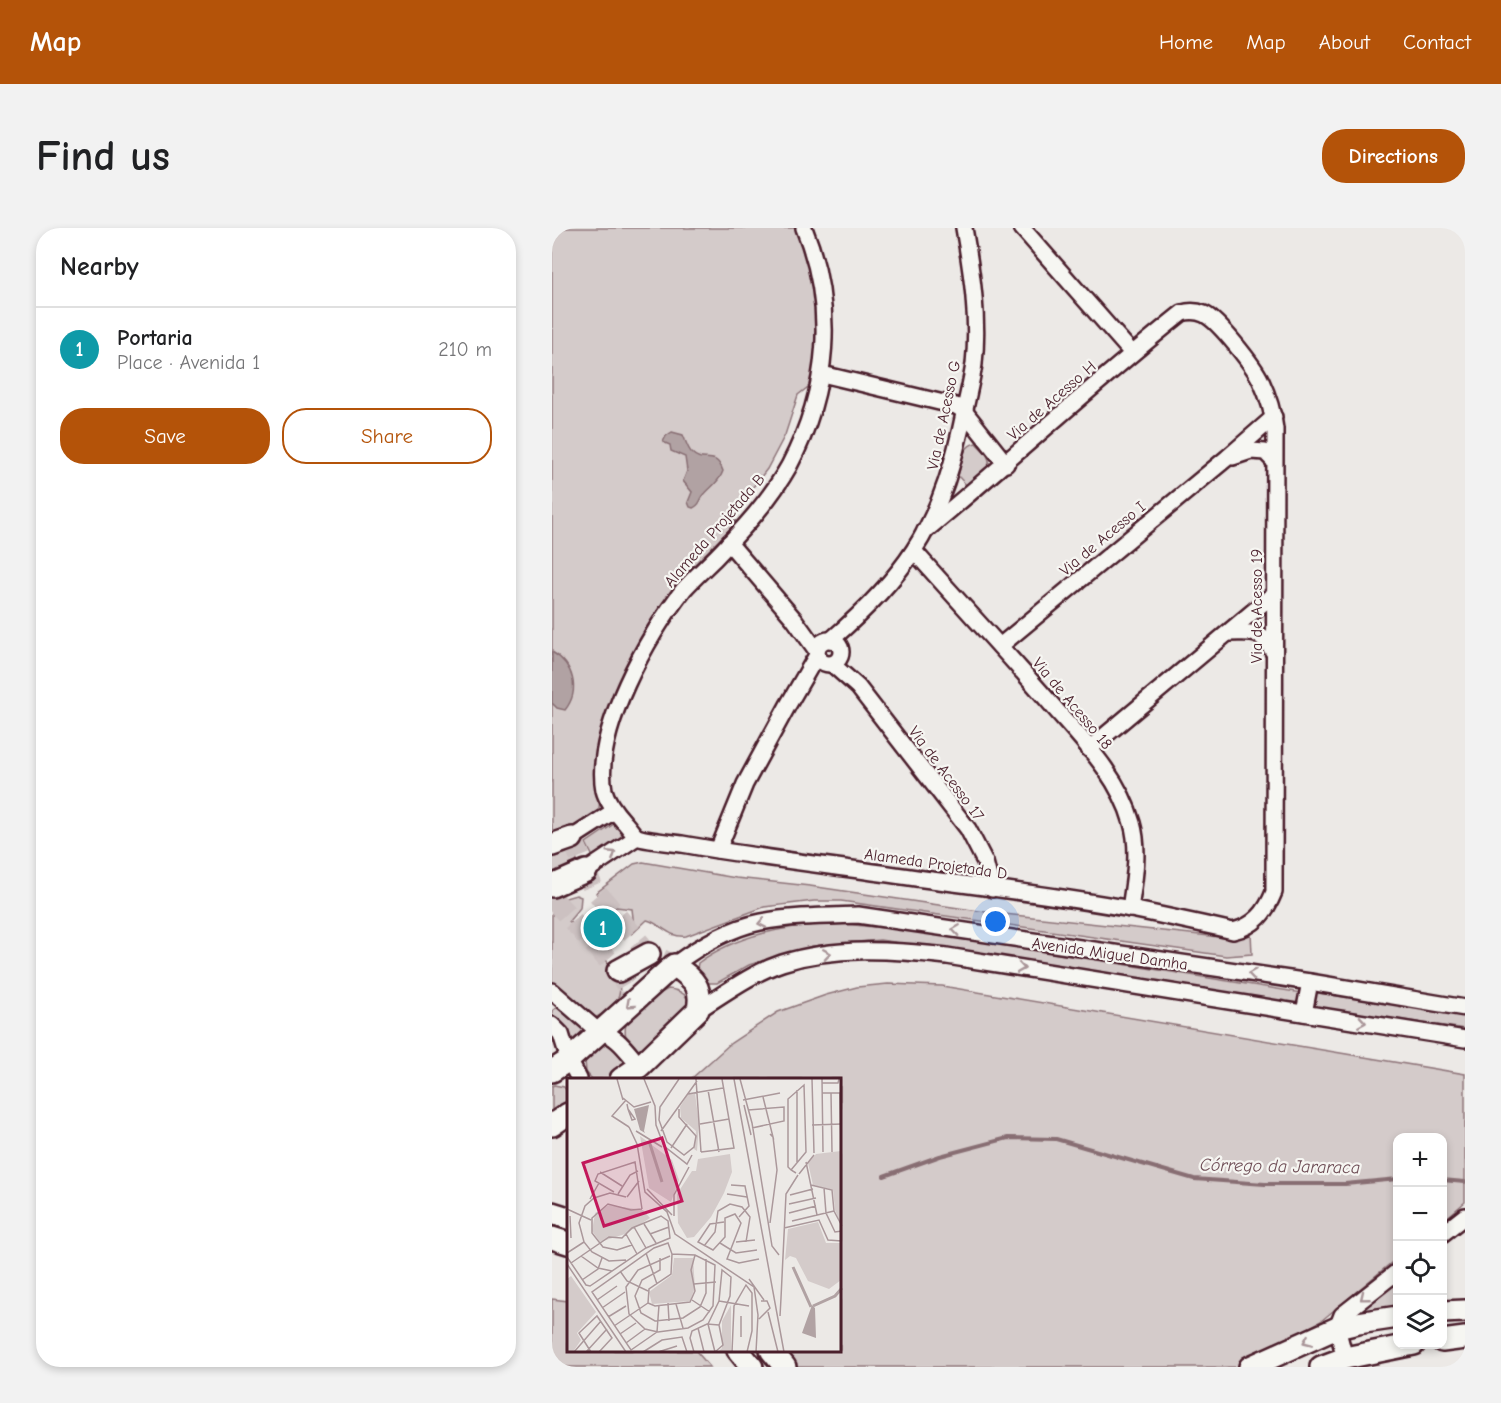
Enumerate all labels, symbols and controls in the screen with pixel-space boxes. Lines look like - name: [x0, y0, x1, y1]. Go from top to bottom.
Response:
- text: Map: [30, 26, 81, 58]
- text: Home: [1159, 30, 1213, 54]
- text: Map: [1246, 30, 1286, 54]
- text: About: [1319, 30, 1370, 54]
- text: Contact: [1403, 30, 1471, 54]
- button: Directions: [1322, 129, 1465, 183]
- text: Find us: [36, 132, 170, 181]
- text: Nearby: [60, 252, 139, 282]
- text: Portaria: [117, 325, 193, 351]
- text: 1: [76, 338, 83, 361]
- text: 210 m: [438, 338, 492, 361]
- text: Place · Avenida 1: [117, 351, 260, 374]
- street label: Via de Acesso H: [1004, 357, 1100, 444]
- street label: Via de Acesso G: [924, 359, 964, 471]
- button: Save: [60, 408, 270, 464]
- button: Share: [282, 408, 492, 464]
- street label: Alameda Projetada B: [661, 470, 769, 591]
- street label: Via de Acesso I: [1056, 498, 1149, 580]
- street label: Via de Acesso 19: [1248, 549, 1266, 663]
- street label: Via de Acesso 18: [1029, 654, 1116, 753]
- street label: Via de Acesso 17: [905, 723, 988, 825]
- street label: Alameda Projetada D: [863, 845, 1008, 883]
- one-way arrow: [606, 850, 616, 862]
- pin: 1: [584, 906, 622, 950]
- your location: [981, 907, 1010, 936]
- one-way arrow: [758, 916, 768, 929]
- one-way arrow: [951, 924, 960, 936]
- street label: Avenida Miguel Damha: [1031, 934, 1189, 974]
- one-way arrow: [823, 948, 832, 960]
- one-way arrow: [1016, 961, 1026, 974]
- one-way arrow: [1248, 968, 1257, 980]
- one-way arrow: [626, 997, 637, 1008]
- one-way arrow: [1357, 1016, 1367, 1028]
- inset map: [567, 1078, 842, 1352]
- map controls: [1393, 1133, 1447, 1349]
- button: +: [1393, 1133, 1447, 1187]
- water label: Córrego da Jararaca: [1200, 1155, 1360, 1178]
- button: −: [1393, 1187, 1447, 1241]
- button: locate: [1393, 1241, 1447, 1295]
- one-way arrow: [1360, 1290, 1371, 1301]
- button: layers: [1393, 1295, 1447, 1349]
- one-way arrow: [1302, 1334, 1313, 1346]

